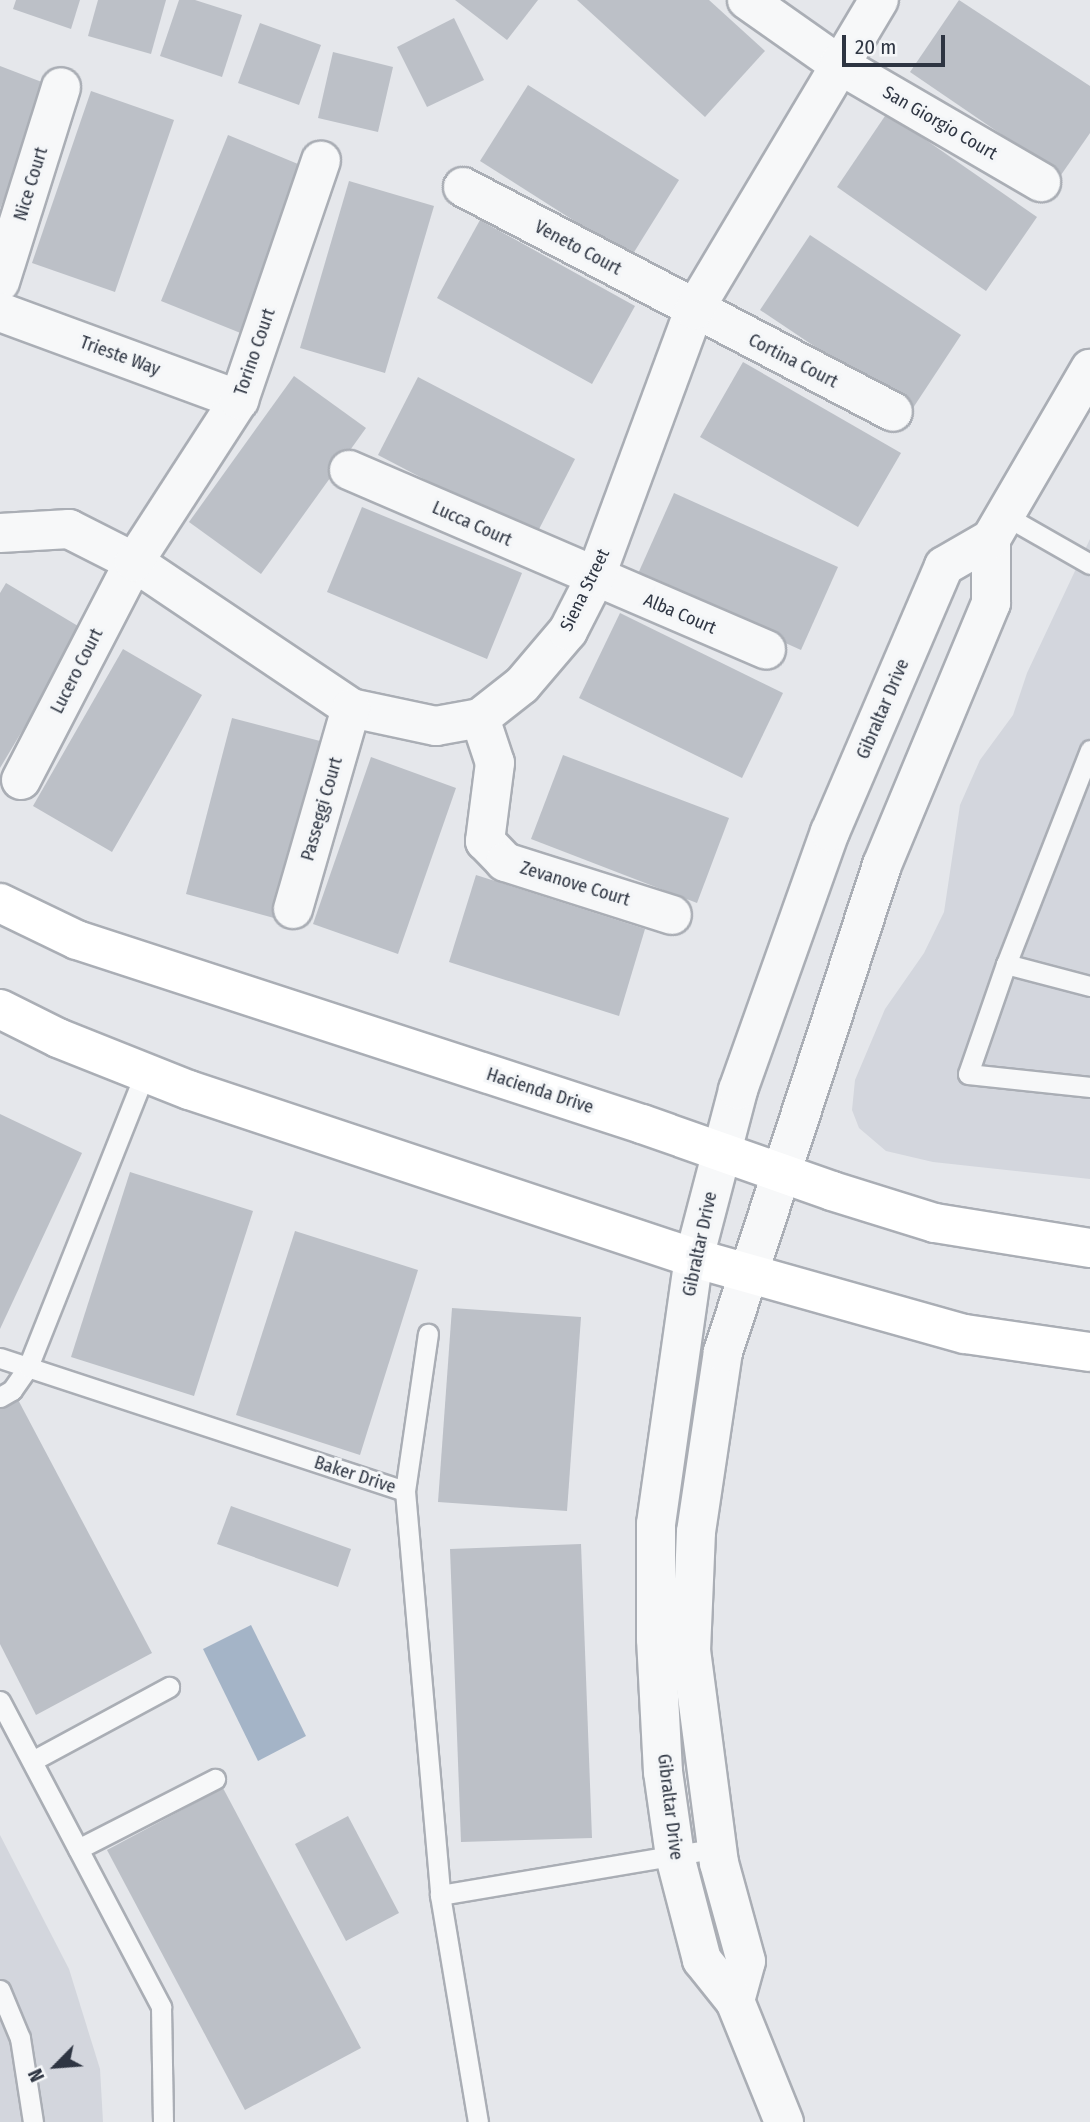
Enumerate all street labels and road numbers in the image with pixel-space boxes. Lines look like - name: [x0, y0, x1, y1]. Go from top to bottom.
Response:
- street label: San Giorgio Court: [879, 82, 1001, 164]
- street label: Nice Court: [10, 145, 52, 223]
- street label: Veneto Court: [531, 216, 625, 280]
- street label: Torino Court: [230, 306, 280, 398]
- street label: Cortina Court: [745, 329, 841, 393]
- street label: Trieste Way: [77, 332, 163, 380]
- street label: Lucca Court: [429, 497, 515, 551]
- street label: Siena Street: [556, 545, 614, 635]
- street label: Alba Court: [641, 589, 719, 639]
- street label: Lucero Court: [46, 625, 108, 717]
- street label: Gibraltar Drive: [852, 656, 914, 762]
- street label: Passeggi Court: [297, 755, 347, 863]
- street label: Zevanove Court: [518, 857, 632, 911]
- street label: Hacienda Drive: [484, 1064, 596, 1118]
- street label: Gibraltar Drive: [678, 1190, 722, 1298]
- street label: Baker Drive: [312, 1452, 398, 1498]
- street label: Gibraltar Drive: [653, 1753, 687, 1861]

